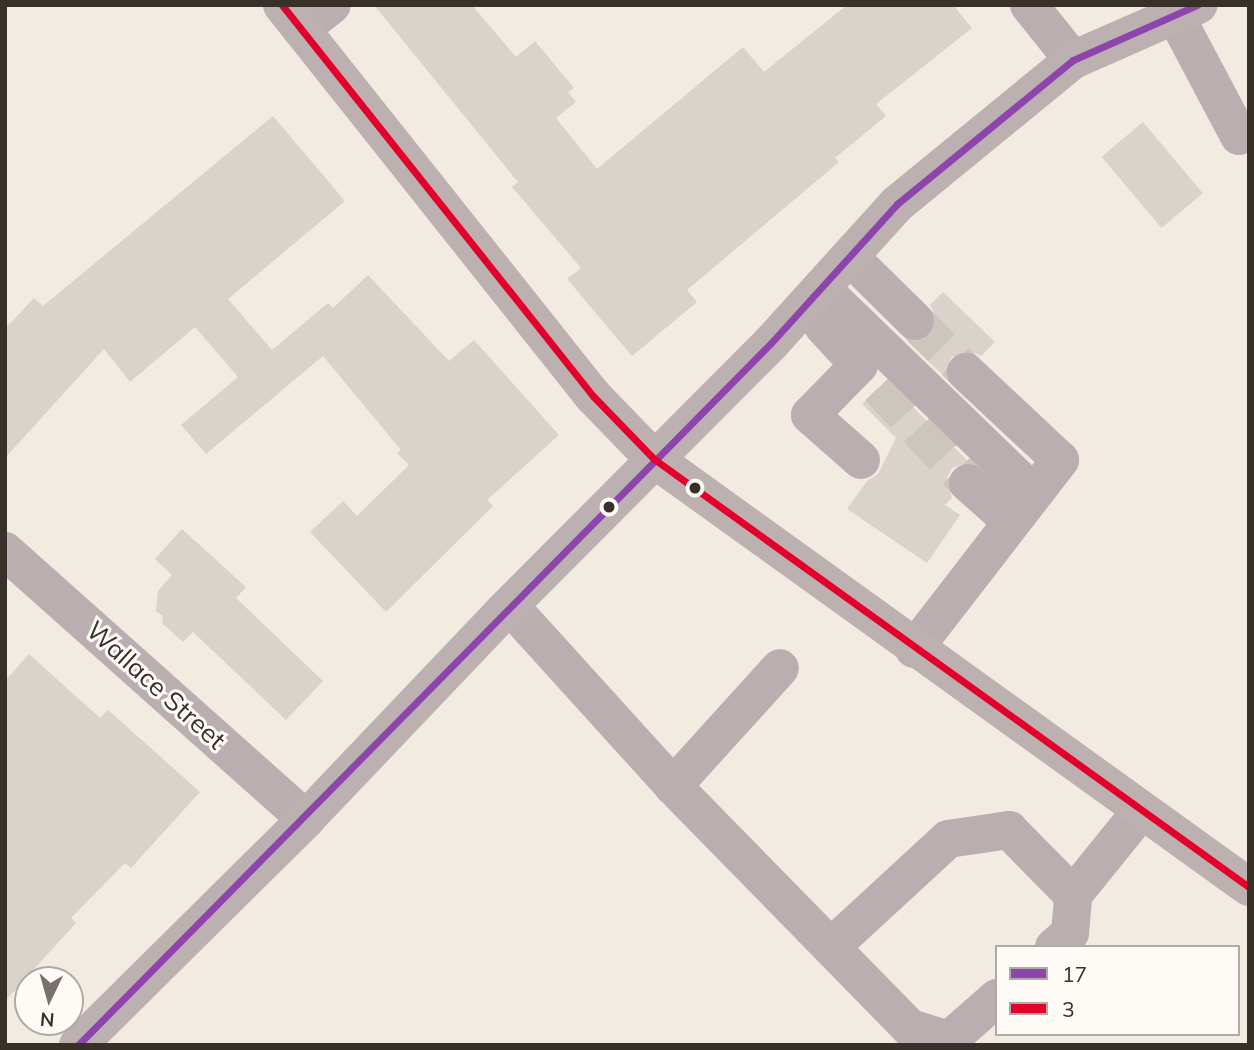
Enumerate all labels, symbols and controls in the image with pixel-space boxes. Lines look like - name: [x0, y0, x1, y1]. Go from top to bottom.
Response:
- unlabelled marker: [688, 481, 702, 495]
- unlabelled marker: [602, 500, 616, 514]
- street label: Wallace Street: [80, 614, 232, 756]
- legend: [995, 945, 1240, 1036]
- text: 17: [1062, 961, 1087, 987]
- north arrow: [14, 966, 84, 1036]
- text: 3: [1062, 996, 1075, 1022]
- text: N: [39, 1007, 56, 1033]

